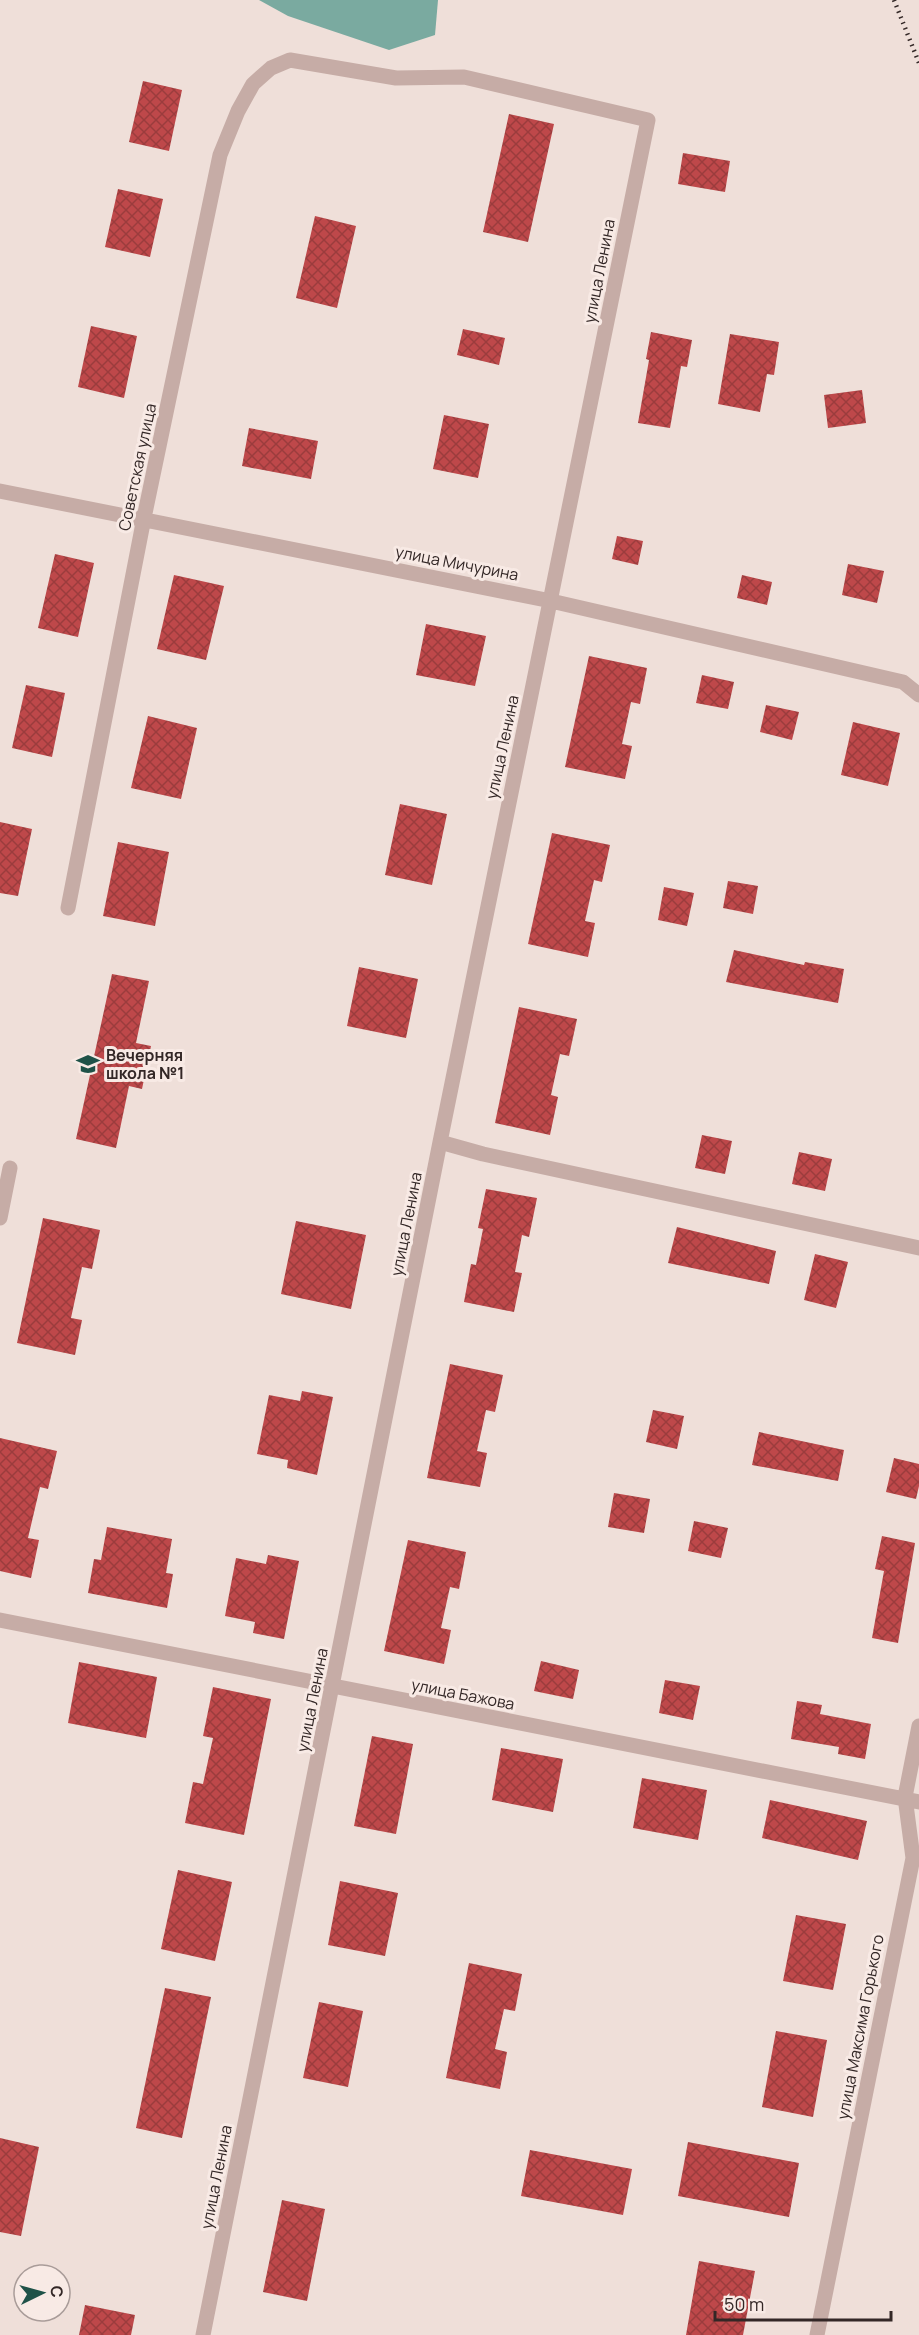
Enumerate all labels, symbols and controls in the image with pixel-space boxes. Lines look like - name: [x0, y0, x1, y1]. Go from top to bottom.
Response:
- street label: улица Ленина: [578, 217, 620, 325]
- street label: Советская улица: [113, 401, 161, 533]
- street label: улица Мичурина: [394, 540, 520, 586]
- street label: улица Ленина: [480, 693, 524, 801]
- place label: Вечерняя школа №1: [106, 1044, 184, 1084]
- school or university icon: Вечерняя школа №1: [75, 1051, 101, 1077]
- street label: улица Ленина: [385, 1170, 427, 1278]
- street label: улица Ленина: [291, 1646, 333, 1754]
- street label: улица Бажова: [409, 1673, 517, 1715]
- street label: улица Максима Горького: [831, 1932, 889, 2122]
- street label: улица Ленина: [195, 2123, 237, 2231]
- north arrow: [12, 2263, 72, 2323]
- scale bar: [715, 2284, 890, 2322]
- text: С: [45, 2285, 68, 2299]
- text: 50 m: [724, 2292, 764, 2316]

